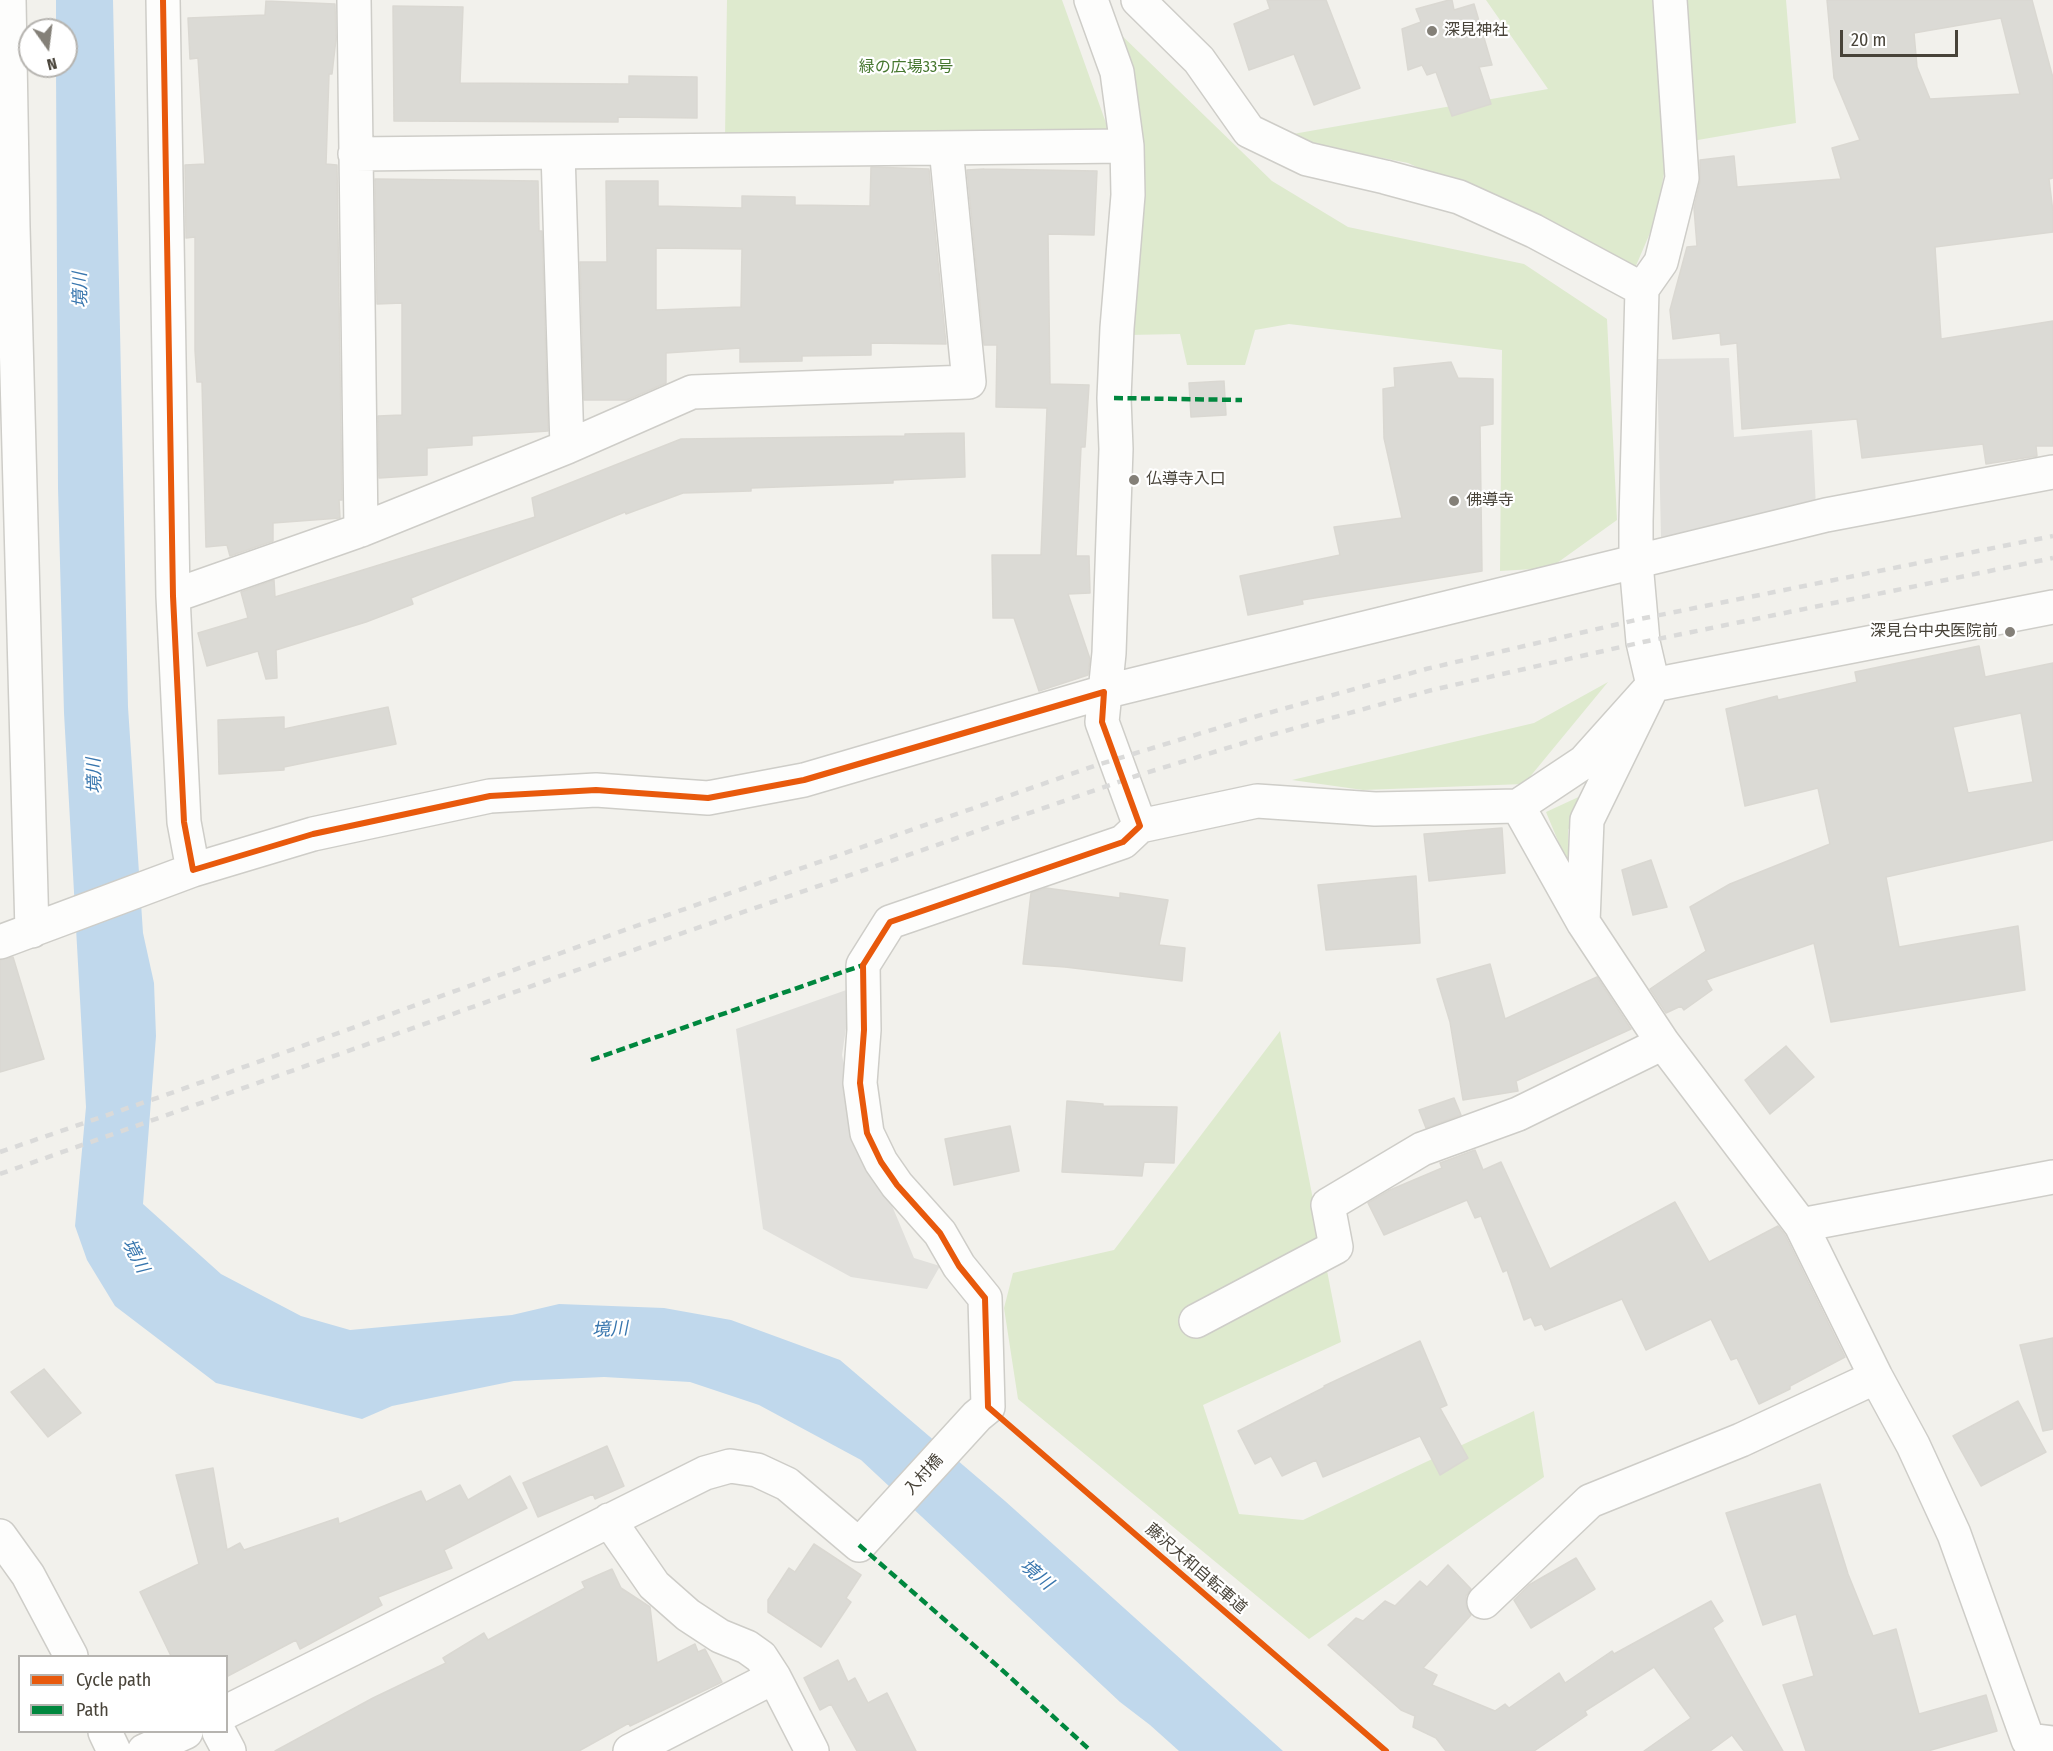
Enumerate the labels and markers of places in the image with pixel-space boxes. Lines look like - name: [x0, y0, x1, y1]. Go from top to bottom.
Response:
- place label: 深見神社: [1444, 21, 1508, 41]
- marker: 深見神社: [1425, 24, 1439, 38]
- place label: 仏導寺入口: [1146, 470, 1226, 490]
- marker: 仏導寺入口: [1127, 473, 1141, 487]
- place label: 佛導寺: [1466, 491, 1514, 511]
- marker: 佛導寺: [1447, 494, 1461, 508]
- place label: 深見台中央医院前: [1870, 622, 1998, 642]
- marker: 深見台中央医院前: [2003, 625, 2017, 639]

